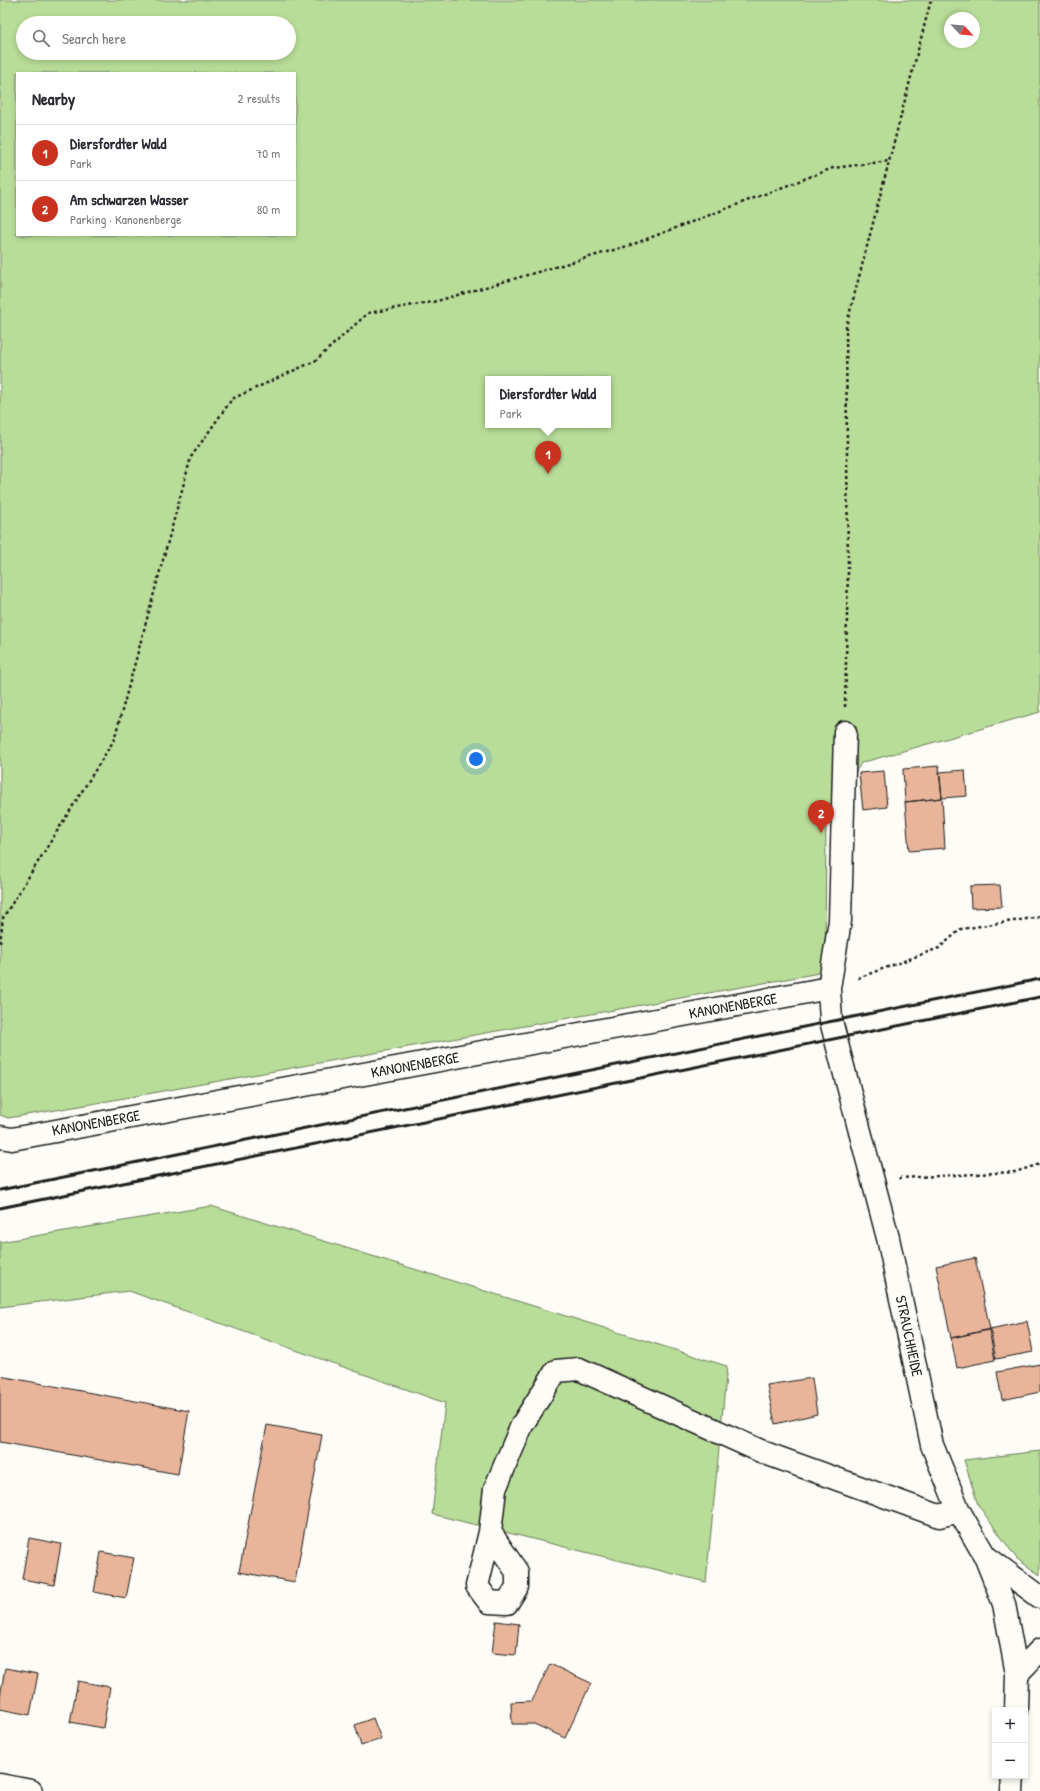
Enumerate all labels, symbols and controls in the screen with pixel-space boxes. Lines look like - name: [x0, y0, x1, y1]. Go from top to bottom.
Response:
- north arrow: [944, 12, 980, 48]
- search box: [16, 16, 296, 60]
- icon: search: [30, 27, 52, 49]
- text: Search here: [62, 28, 126, 49]
- text: Nearby: [32, 87, 75, 110]
- text: 2 results: [238, 89, 280, 107]
- text: Diersfordter Wald: [70, 133, 166, 154]
- text: 1: [43, 144, 47, 162]
- text: 70 m: [256, 144, 280, 162]
- text: Park: [70, 154, 92, 172]
- text: Am schwarzen Wasser: [70, 189, 189, 210]
- text: 2: [42, 200, 48, 218]
- text: 80 m: [257, 200, 280, 218]
- text: Parking · Kanonenberge: [70, 210, 181, 228]
- popup: [485, 376, 611, 428]
- text: Diersfordter Wald: [500, 383, 596, 404]
- text: Park: [500, 404, 522, 422]
- pin: 1: [535, 441, 561, 474]
- your location: [466, 749, 486, 769]
- pin: 2: [808, 800, 834, 833]
- street label: KANONENBERGE: [687, 987, 779, 1024]
- street label: KANONENBERGE: [369, 1046, 461, 1083]
- street label: KANONENBERGE: [50, 1104, 142, 1141]
- street label: STRAUCHHEIDE: [891, 1293, 928, 1379]
- map controls: [992, 1707, 1028, 1779]
- button: +: [992, 1707, 1028, 1743]
- button: −: [992, 1743, 1028, 1779]

